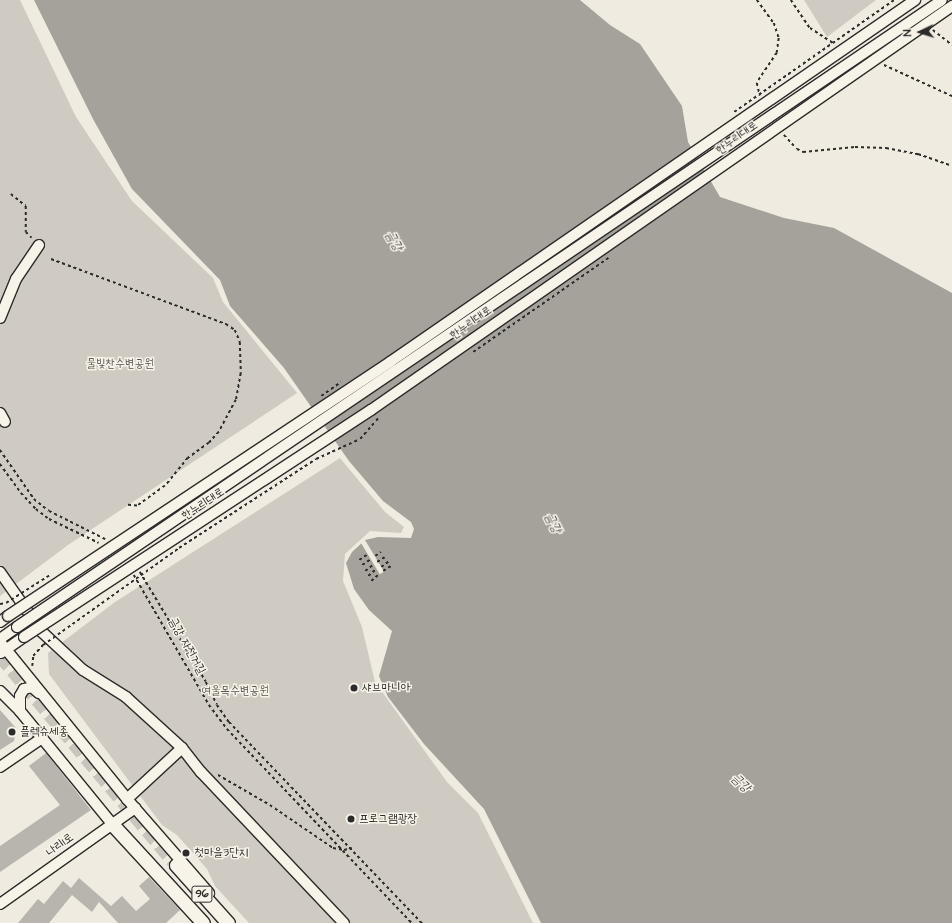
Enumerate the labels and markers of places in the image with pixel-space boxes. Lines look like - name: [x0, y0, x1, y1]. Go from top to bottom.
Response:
- place label: 샤브마니아: [362, 681, 410, 695]
- marker: 샤브마니아: [349, 683, 359, 693]
- place label: 플렉슈세종: [20, 725, 68, 739]
- marker: 플렉슈세종: [7, 727, 17, 737]
- place label: 프로그램광장: [359, 812, 417, 826]
- marker: 프로그램광장: [346, 814, 356, 824]
- place label: 첫마을3단지: [194, 846, 248, 860]
- marker: 첫마을3단지: [181, 848, 191, 858]

